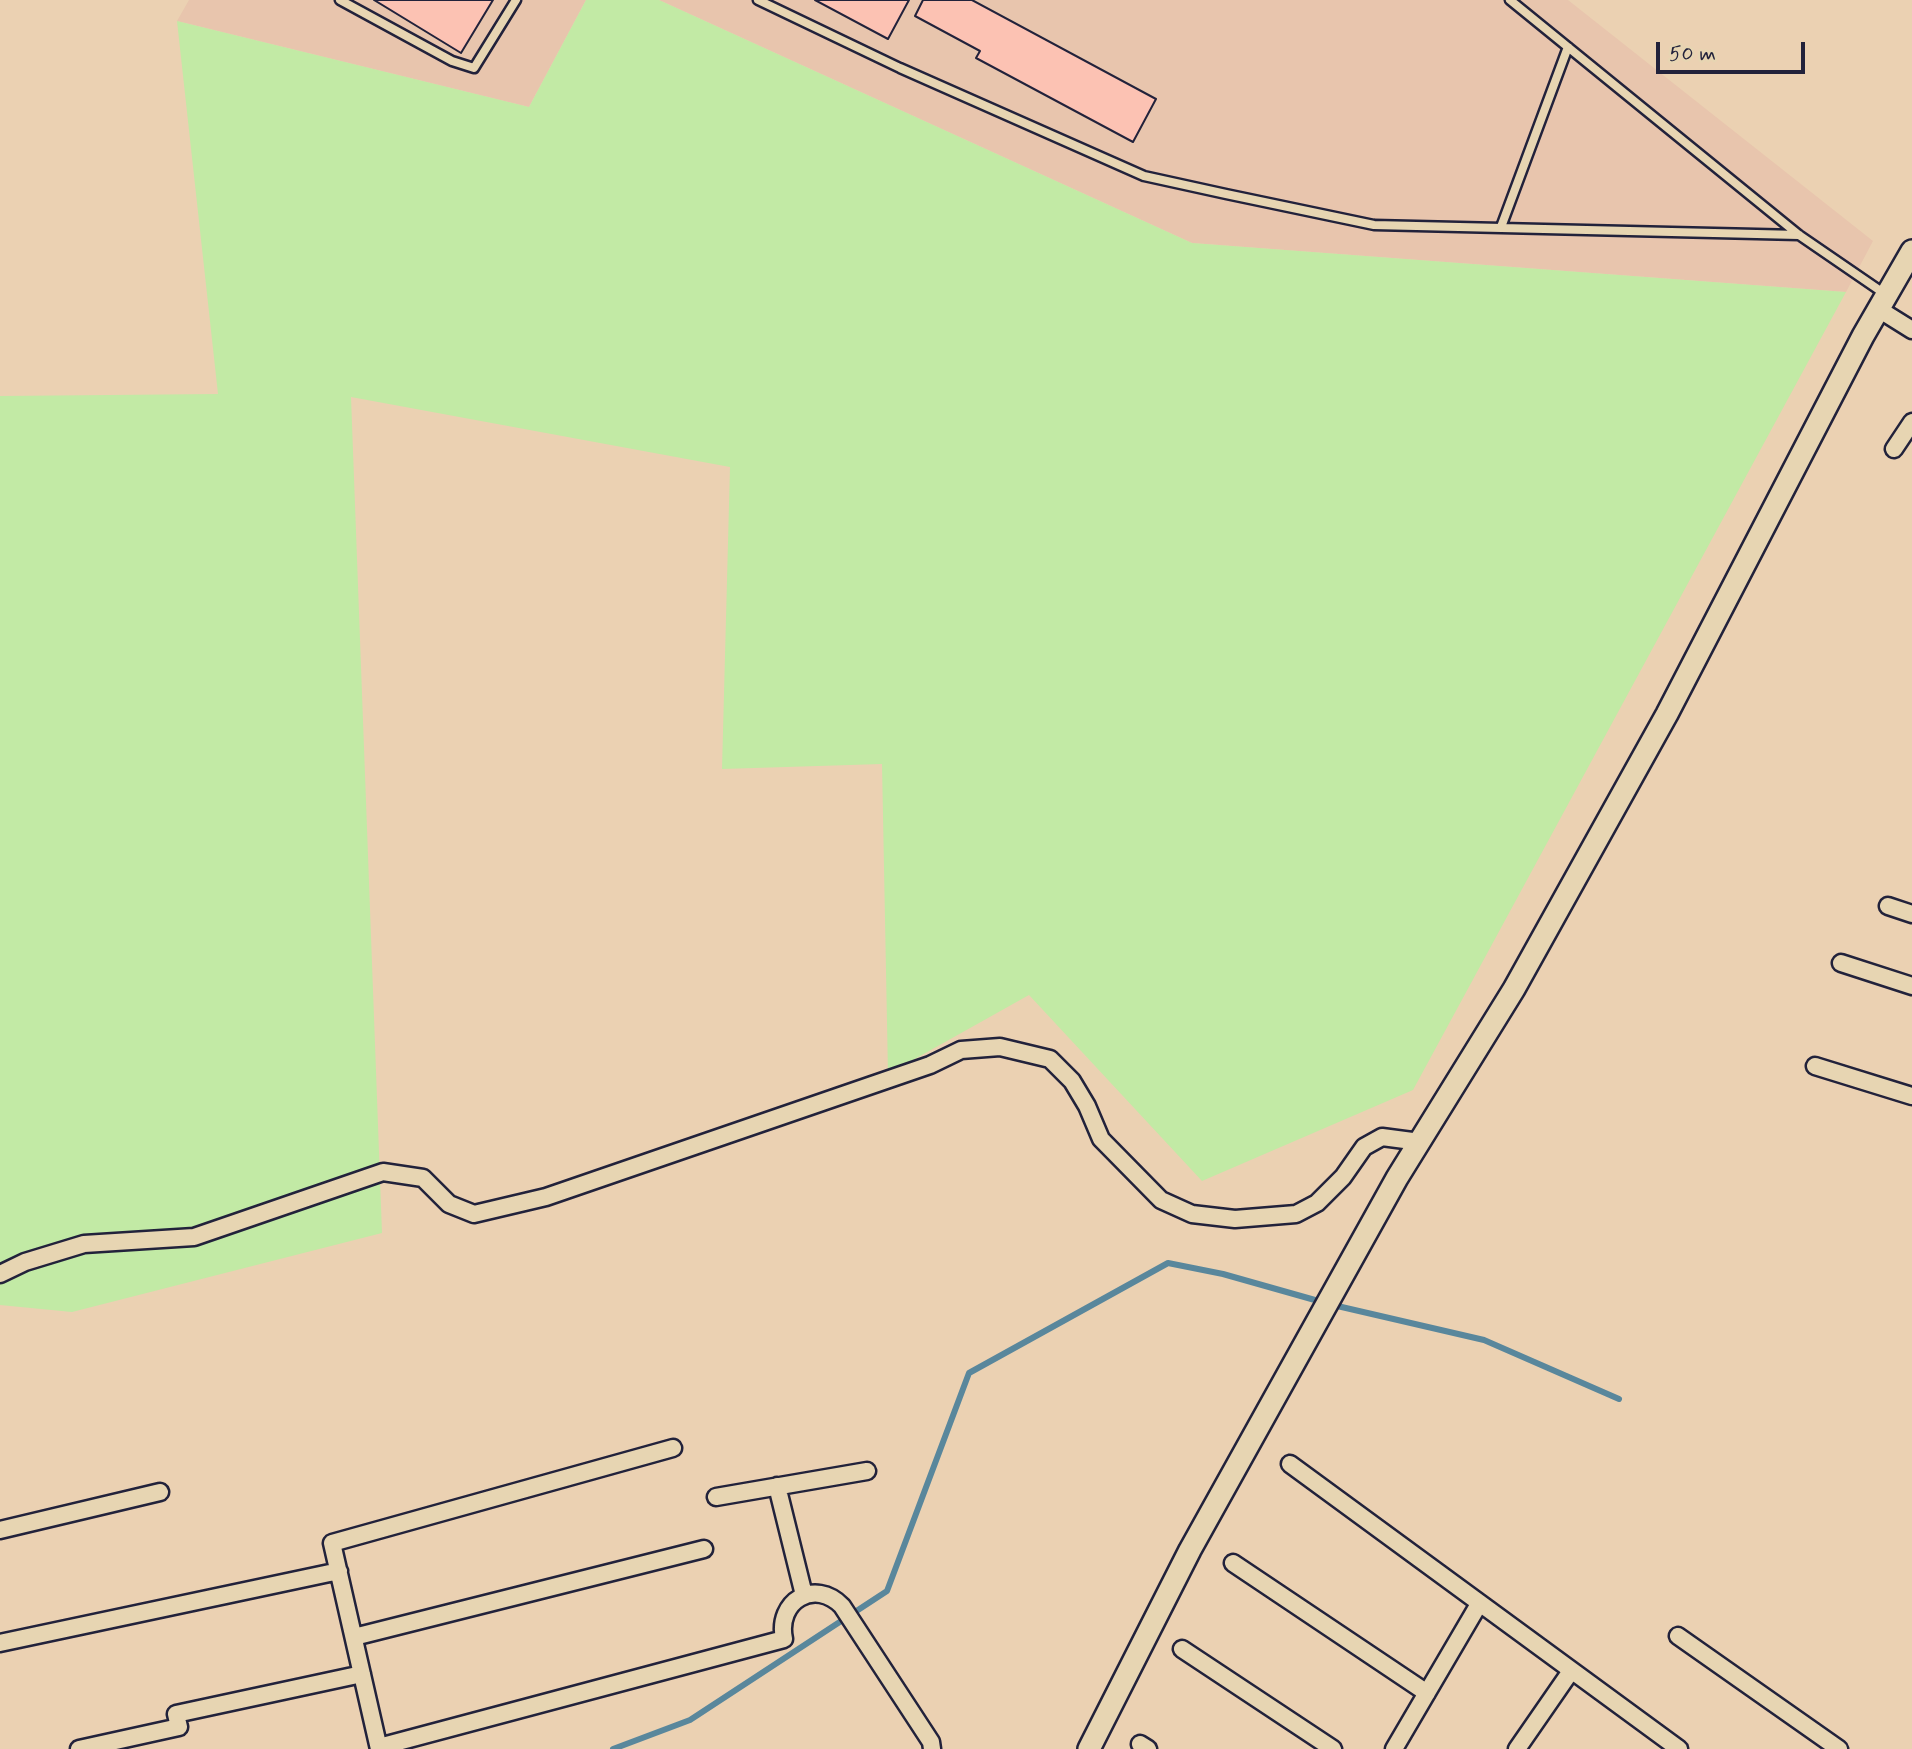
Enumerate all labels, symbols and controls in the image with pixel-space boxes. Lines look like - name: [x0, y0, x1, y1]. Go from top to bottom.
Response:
- scale bar: [1660, 28, 1809, 72]
- text: 50 m: [1669, 40, 1716, 68]

